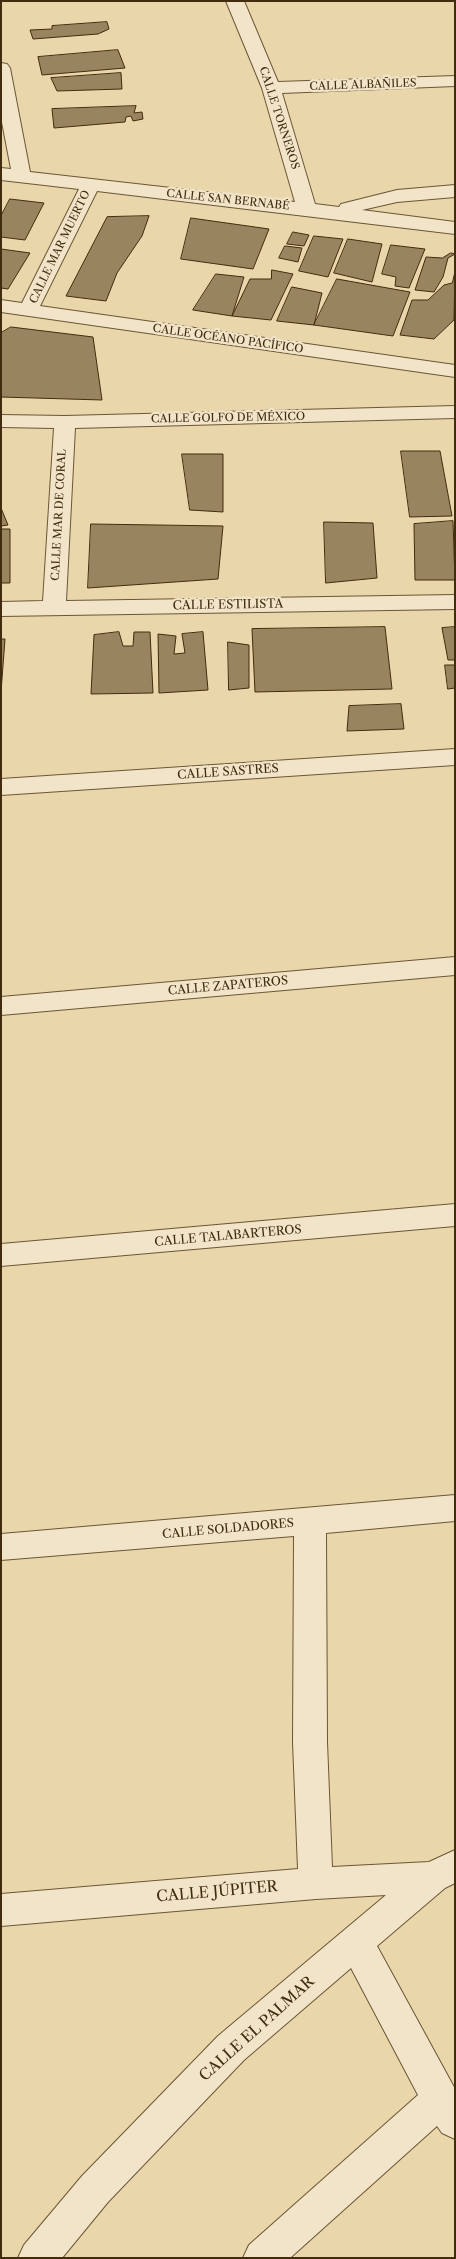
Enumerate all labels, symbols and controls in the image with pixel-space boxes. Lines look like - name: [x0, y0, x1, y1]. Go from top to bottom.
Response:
- street label: CALLE TORNEROS: [256, 65, 302, 171]
- street label: CALLE ALBAÑILES: [309, 77, 417, 93]
- street label: CALLE SAN BERNABÉ: [166, 187, 290, 213]
- street label: CALLE MAR MUERTO: [27, 188, 93, 306]
- street label: CALLE OCÉANO PACÍFICO: [152, 322, 304, 356]
- street label: CALLE GOLFO DE MÉXICO: [151, 410, 305, 426]
- street label: CALLE MAR DE CORAL: [49, 449, 69, 581]
- street label: CALLE ESTILISTA: [172, 597, 284, 613]
- street label: CALLE SASTRES: [177, 761, 279, 783]
- street label: CALLE ZAPATEROS: [167, 974, 289, 998]
- street label: CALLE TALABARTEROS: [154, 1222, 302, 1250]
- street label: CALLE SOLDADORES: [161, 1516, 295, 1542]
- street label: CALLE JÚPITER: [156, 1878, 278, 1906]
- street label: CALLE EL PALMAR: [196, 1973, 318, 2085]

